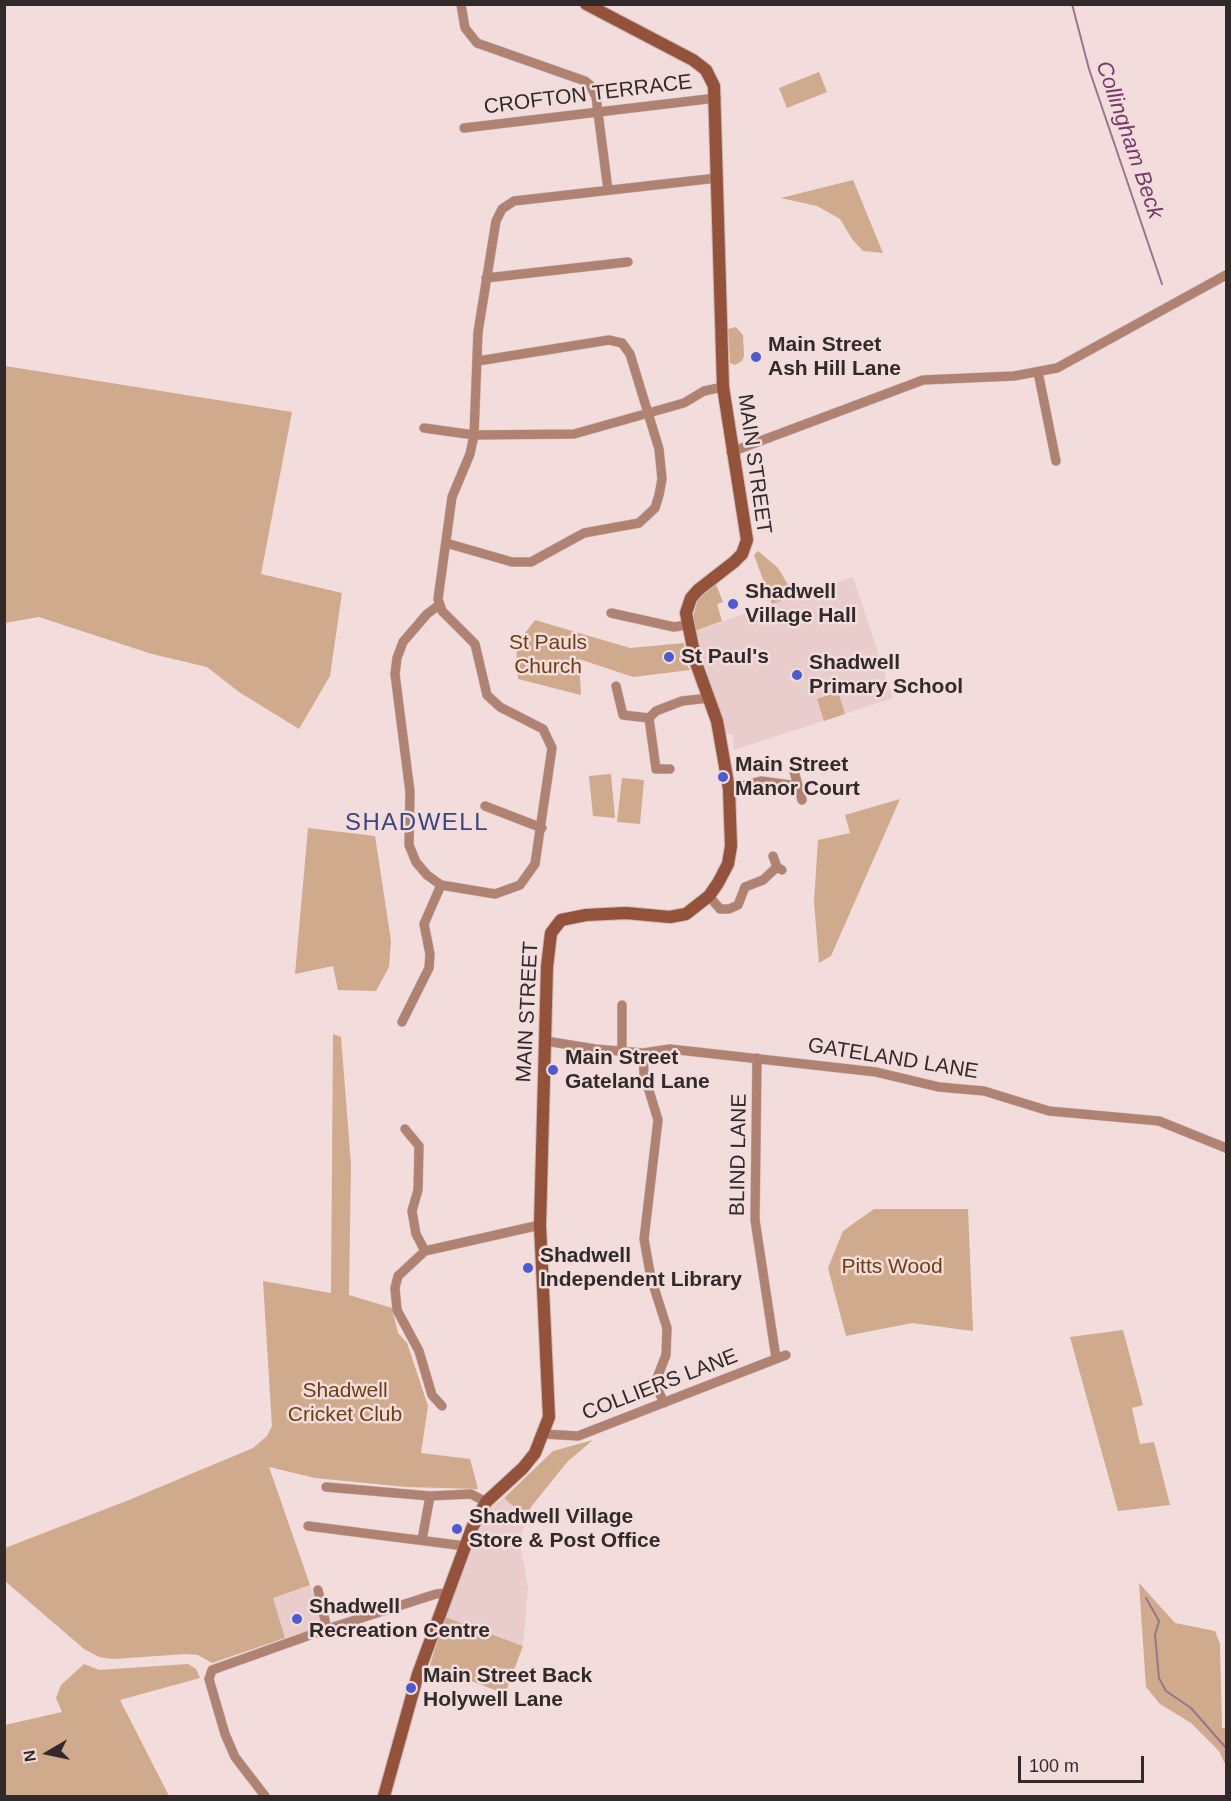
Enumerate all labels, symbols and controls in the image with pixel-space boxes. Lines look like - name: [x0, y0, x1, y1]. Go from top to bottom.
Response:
- water label: Collingham Beck: [1090, 58, 1168, 222]
- street label: CROFTON TERRACE: [482, 70, 694, 120]
- place label: Main Street Ash Hill Lane: [768, 332, 901, 382]
- marker: Main Street Ash Hill Lane: [749, 350, 763, 364]
- street label: MAIN STREET: [732, 392, 776, 536]
- place label: Shadwell Village Hall: [745, 579, 857, 629]
- marker: Shadwell Village Hall: [726, 597, 740, 611]
- park label: St Pauls Church: [509, 630, 587, 680]
- place label: St Paul's: [681, 644, 769, 670]
- marker: St Paul's: [662, 650, 676, 664]
- place label: Shadwell Primary School: [809, 650, 963, 700]
- marker: Shadwell Primary School: [790, 668, 804, 682]
- place label: Main Street Manor Court: [735, 752, 860, 802]
- marker: Main Street Manor Court: [716, 770, 730, 784]
- district label: SHADWELL: [345, 809, 489, 837]
- street label: MAIN STREET: [512, 941, 544, 1083]
- street label: GATELAND LANE: [806, 1033, 980, 1085]
- place label: Main Street Gateland Lane: [565, 1045, 710, 1095]
- marker: Main Street Gateland Lane: [546, 1063, 560, 1077]
- street label: BLIND LANE: [725, 1094, 753, 1216]
- place label: Shadwell Independent Library: [540, 1243, 742, 1293]
- park label: Pitts Wood: [841, 1254, 943, 1280]
- marker: Shadwell Independent Library: [521, 1261, 535, 1275]
- street label: COLLIERS LANE: [579, 1344, 741, 1426]
- park label: Shadwell Cricket Club: [288, 1378, 402, 1428]
- place label: Shadwell Village Store & Post Office: [469, 1504, 660, 1554]
- marker: Shadwell Village Store & Post Office: [450, 1522, 464, 1536]
- place label: Shadwell Recreation Centre: [309, 1594, 490, 1644]
- marker: Shadwell Recreation Centre: [290, 1612, 304, 1626]
- place label: Main Street Back Holywell Lane: [423, 1663, 592, 1713]
- marker: Main Street Back Holywell Lane: [404, 1681, 418, 1695]
- north arrow: [18, 1723, 78, 1783]
- scale bar: [1021, 1744, 1147, 1782]
- text: N: [20, 1749, 39, 1763]
- text: 100 m: [1029, 1756, 1079, 1776]

